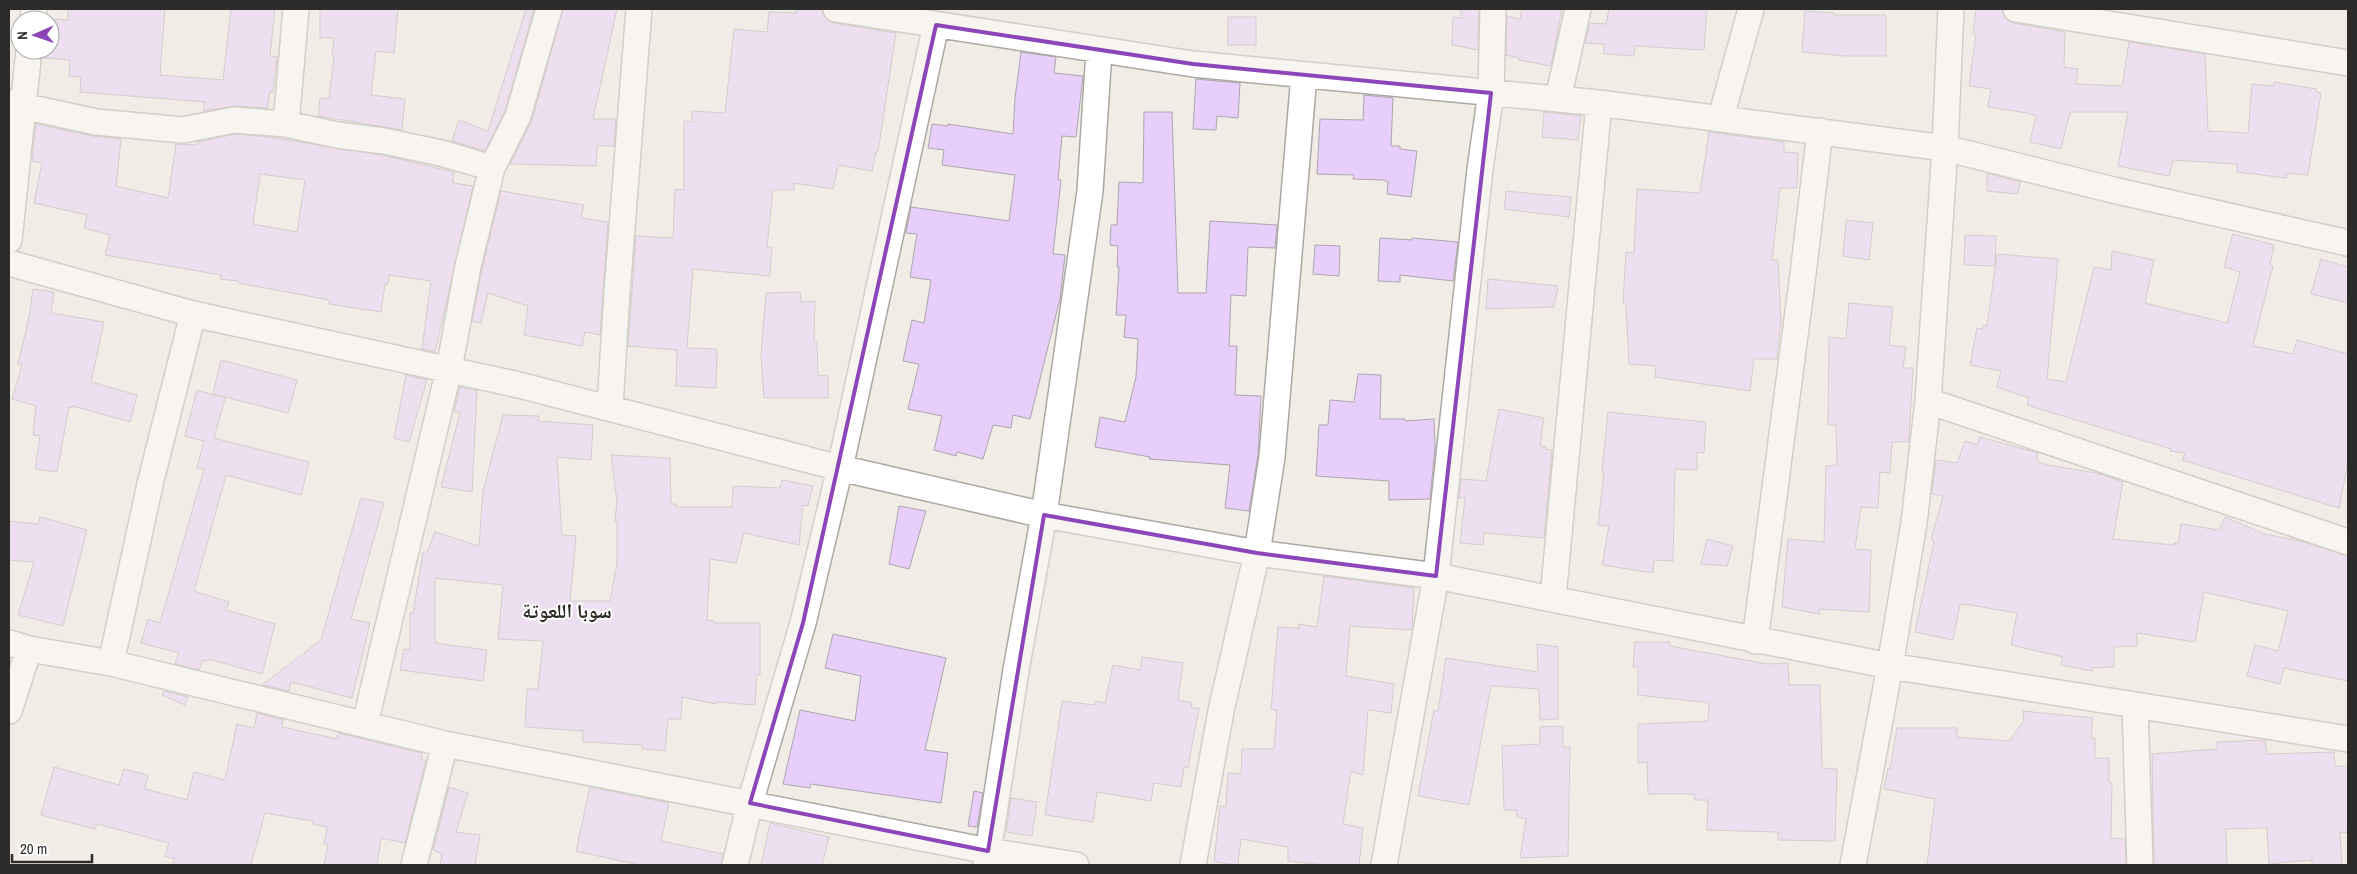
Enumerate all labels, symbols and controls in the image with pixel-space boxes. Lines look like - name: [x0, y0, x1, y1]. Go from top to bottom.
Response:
- north arrow: [10, 10, 60, 60]
- text: N: [13, 31, 31, 40]
- district label: سوبا اللعوتة: [522, 597, 612, 624]
- scale bar: [12, 832, 92, 864]
- text: 20 m: [20, 838, 47, 859]

